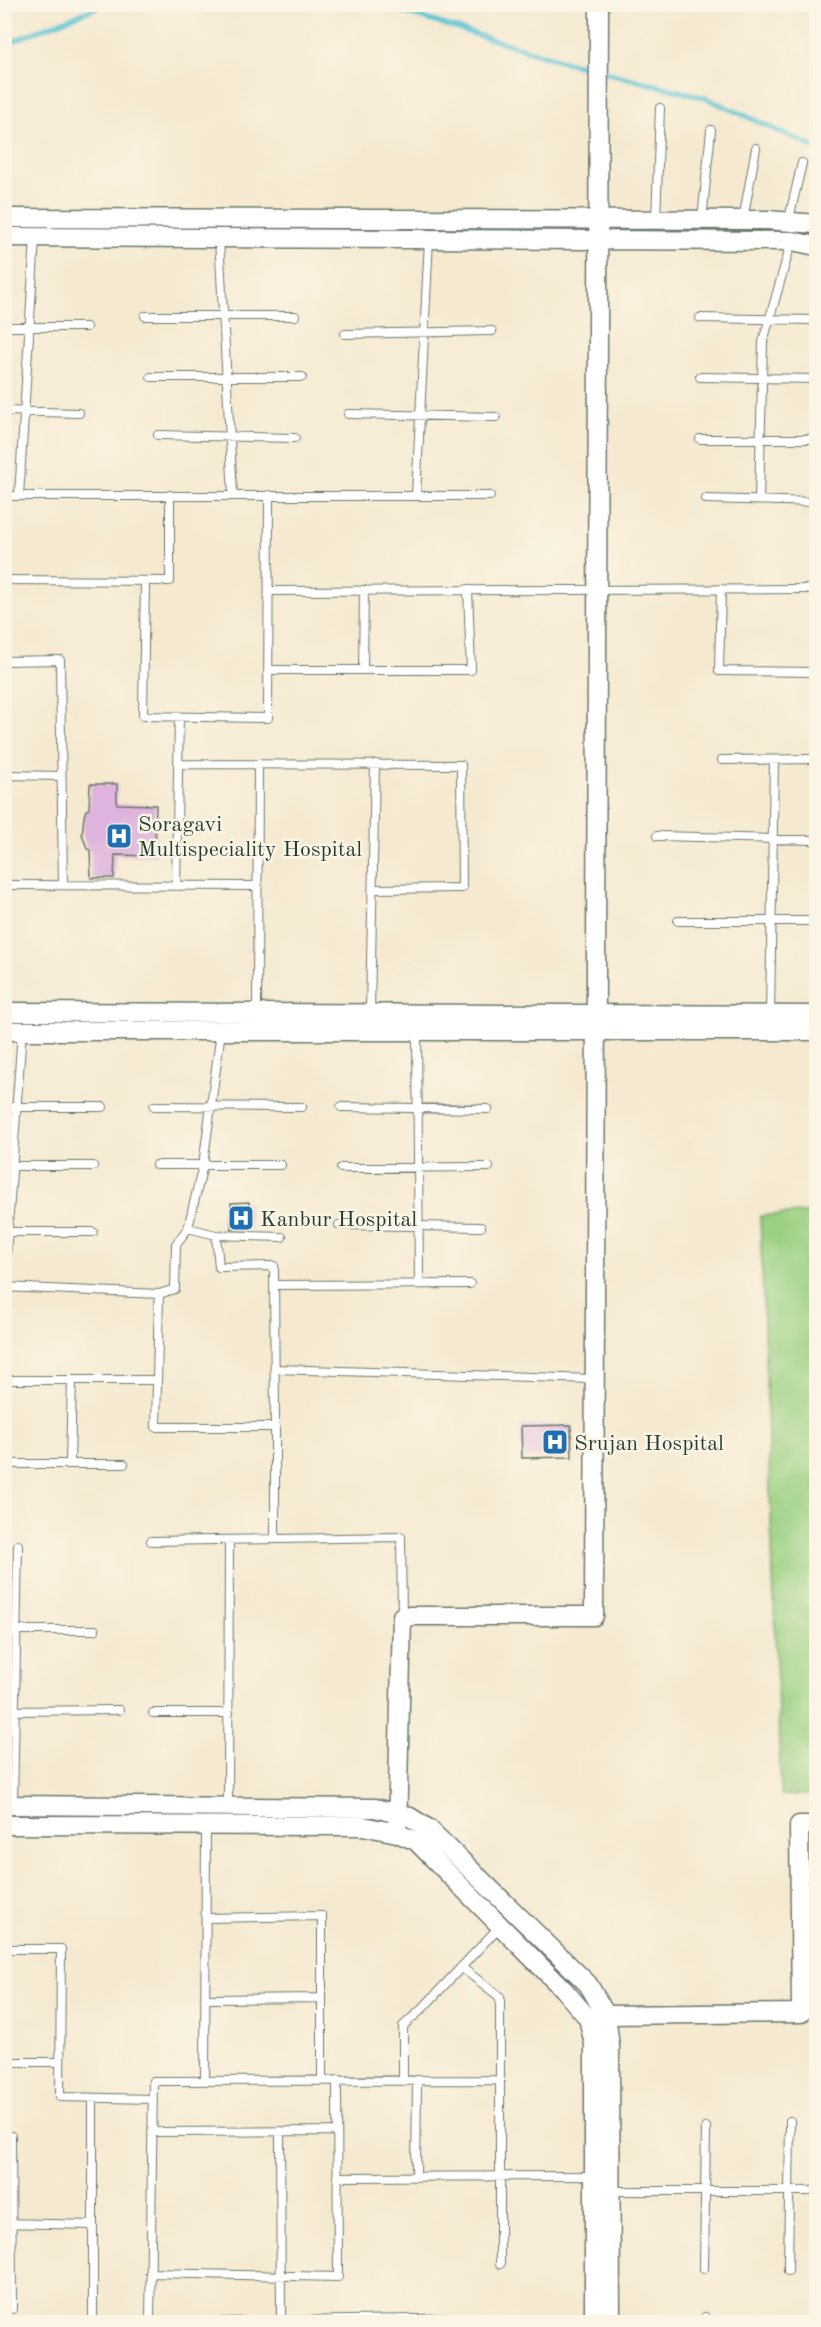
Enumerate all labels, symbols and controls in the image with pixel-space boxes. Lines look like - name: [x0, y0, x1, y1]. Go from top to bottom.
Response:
- place label: Soragavi Multispeciality Hospital: [138, 814, 362, 861]
- hospital icon: Soragavi Multispeciality Hospital: [104, 821, 134, 851]
- hospital icon: Kanbur Hospital: [226, 1203, 256, 1233]
- place label: Kanbur Hospital: [260, 1209, 417, 1231]
- hospital icon: Srujan Hospital: [540, 1427, 570, 1457]
- place label: Srujan Hospital: [574, 1433, 724, 1455]

